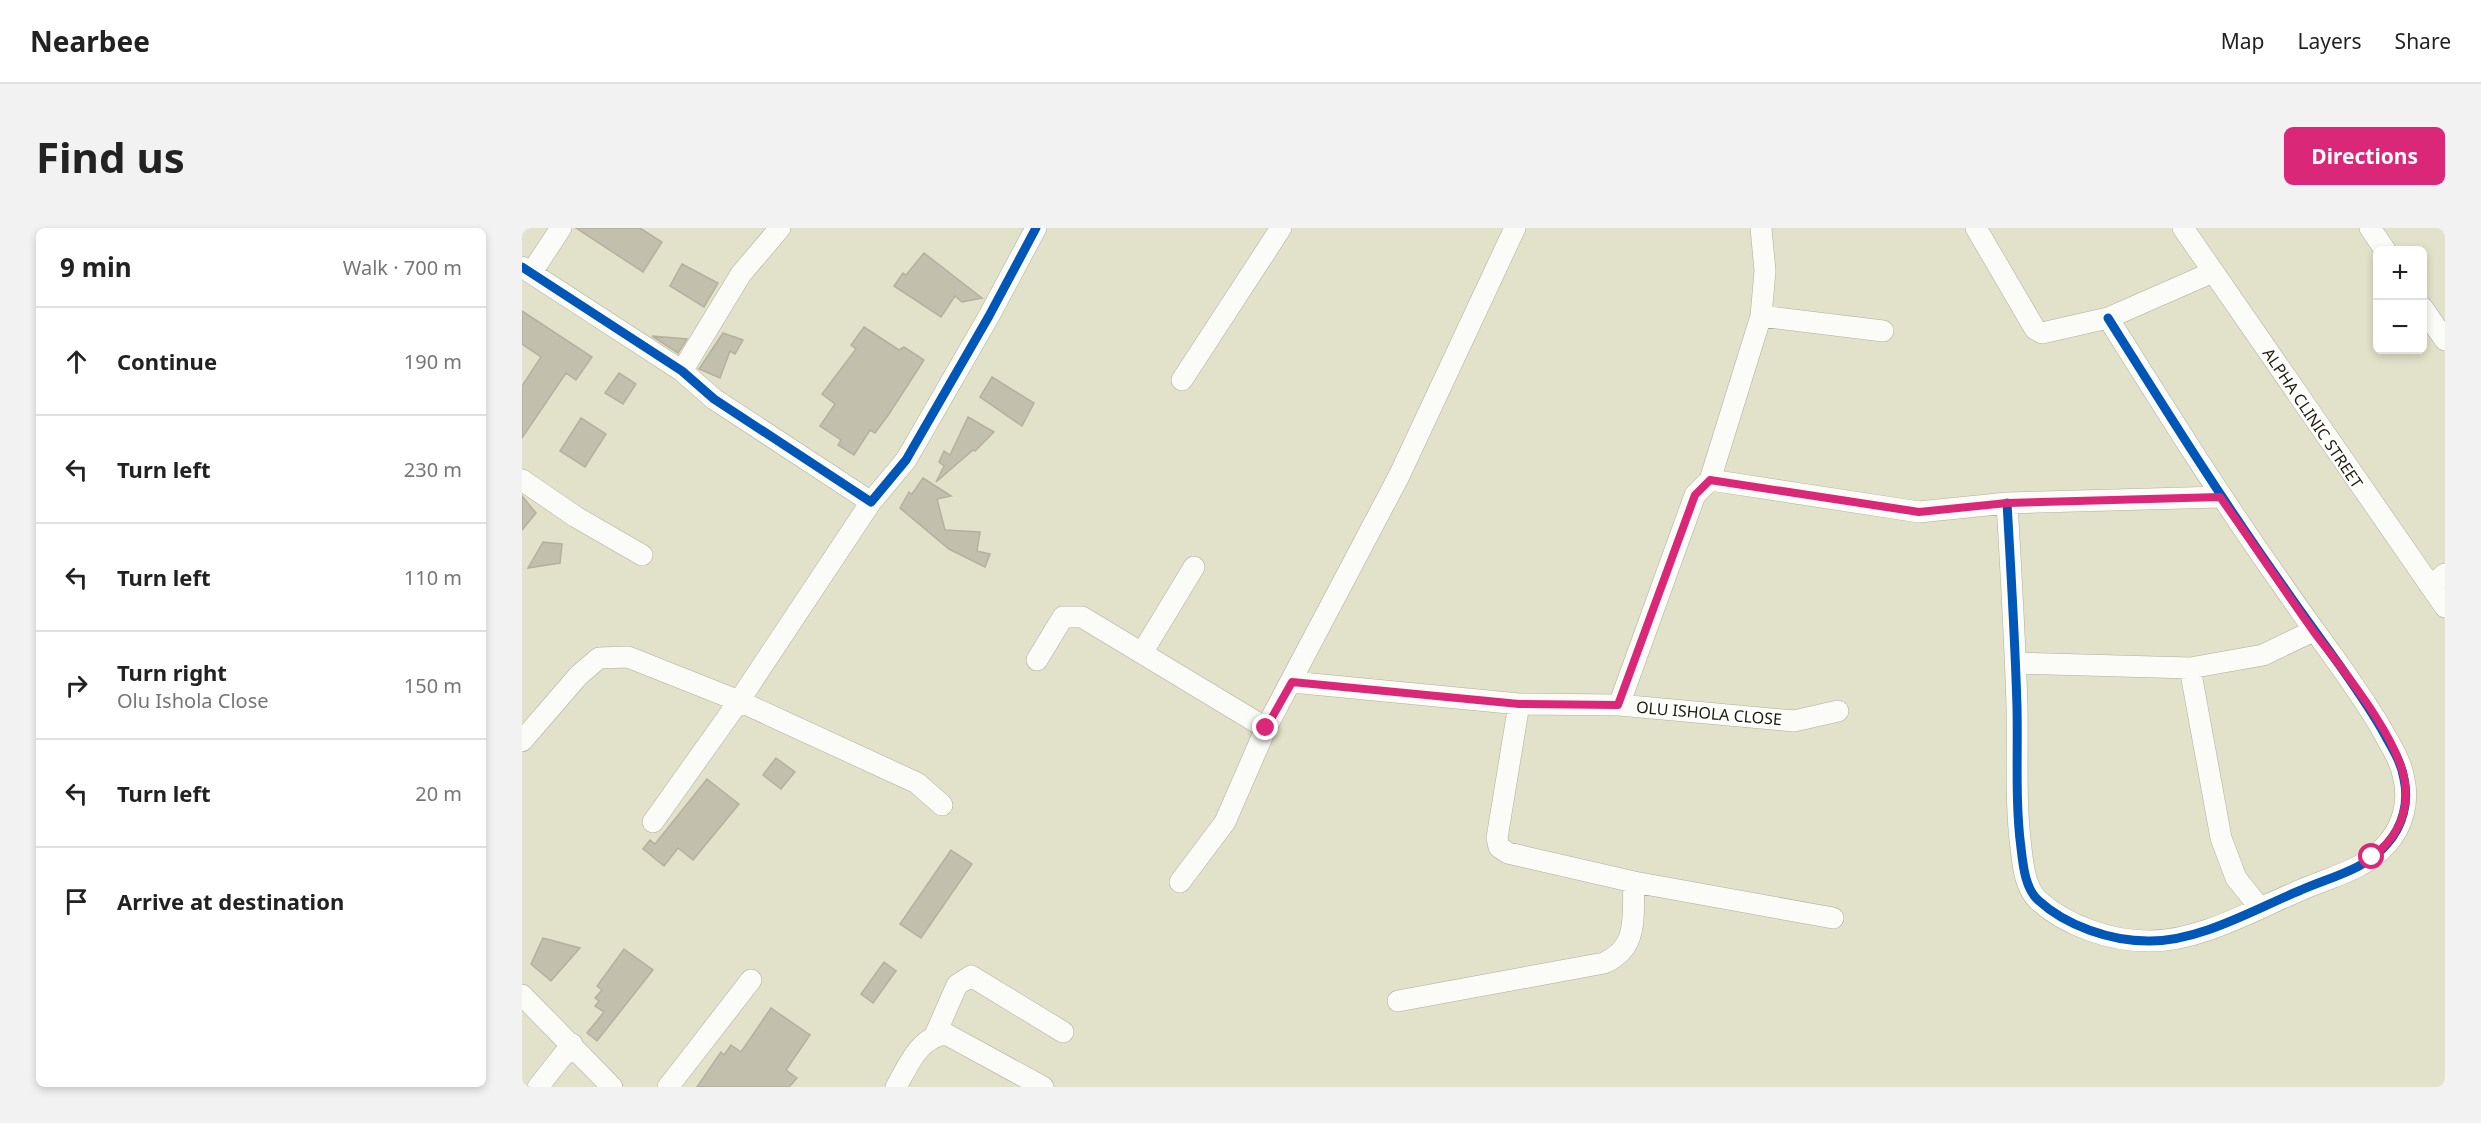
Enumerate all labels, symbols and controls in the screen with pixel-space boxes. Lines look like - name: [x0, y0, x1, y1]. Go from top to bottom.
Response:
- text: Nearbee: [30, 22, 150, 60]
- text: Map: [2221, 27, 2265, 55]
- text: Layers: [2298, 27, 2362, 55]
- text: Share: [2395, 27, 2451, 55]
- button: Directions: [2284, 127, 2445, 185]
- text: Find us: [36, 128, 185, 185]
- map controls: [2373, 246, 2427, 354]
- button: +: [2373, 246, 2427, 300]
- text: 9 min: [60, 249, 132, 285]
- text: Walk · 700 m: [343, 254, 462, 281]
- button: −: [2373, 300, 2427, 354]
- street label: ALPHA CLINIC STREET: [2258, 344, 2368, 492]
- icon: ahead: [60, 345, 93, 378]
- text: Continue: [117, 346, 217, 376]
- text: 190 m: [404, 348, 462, 375]
- icon: left: [60, 453, 93, 486]
- text: Turn left: [117, 454, 211, 484]
- text: 230 m: [404, 456, 462, 483]
- icon: left: [60, 561, 93, 594]
- text: Turn left: [117, 562, 211, 592]
- text: 110 m: [404, 564, 462, 591]
- text: Turn right: [117, 657, 227, 687]
- icon: right: [60, 669, 93, 702]
- text: 150 m: [404, 672, 462, 699]
- text: Olu Ishola Close: [117, 687, 269, 714]
- street label: OLU ISHOLA CLOSE: [1635, 696, 1783, 730]
- route end: [1252, 714, 1278, 740]
- icon: left: [60, 777, 93, 810]
- text: Turn left: [117, 778, 211, 808]
- text: 20 m: [415, 780, 462, 807]
- route start: [2358, 843, 2384, 869]
- icon: arrive: [60, 885, 93, 918]
- text: Arrive at destination: [117, 886, 344, 916]

